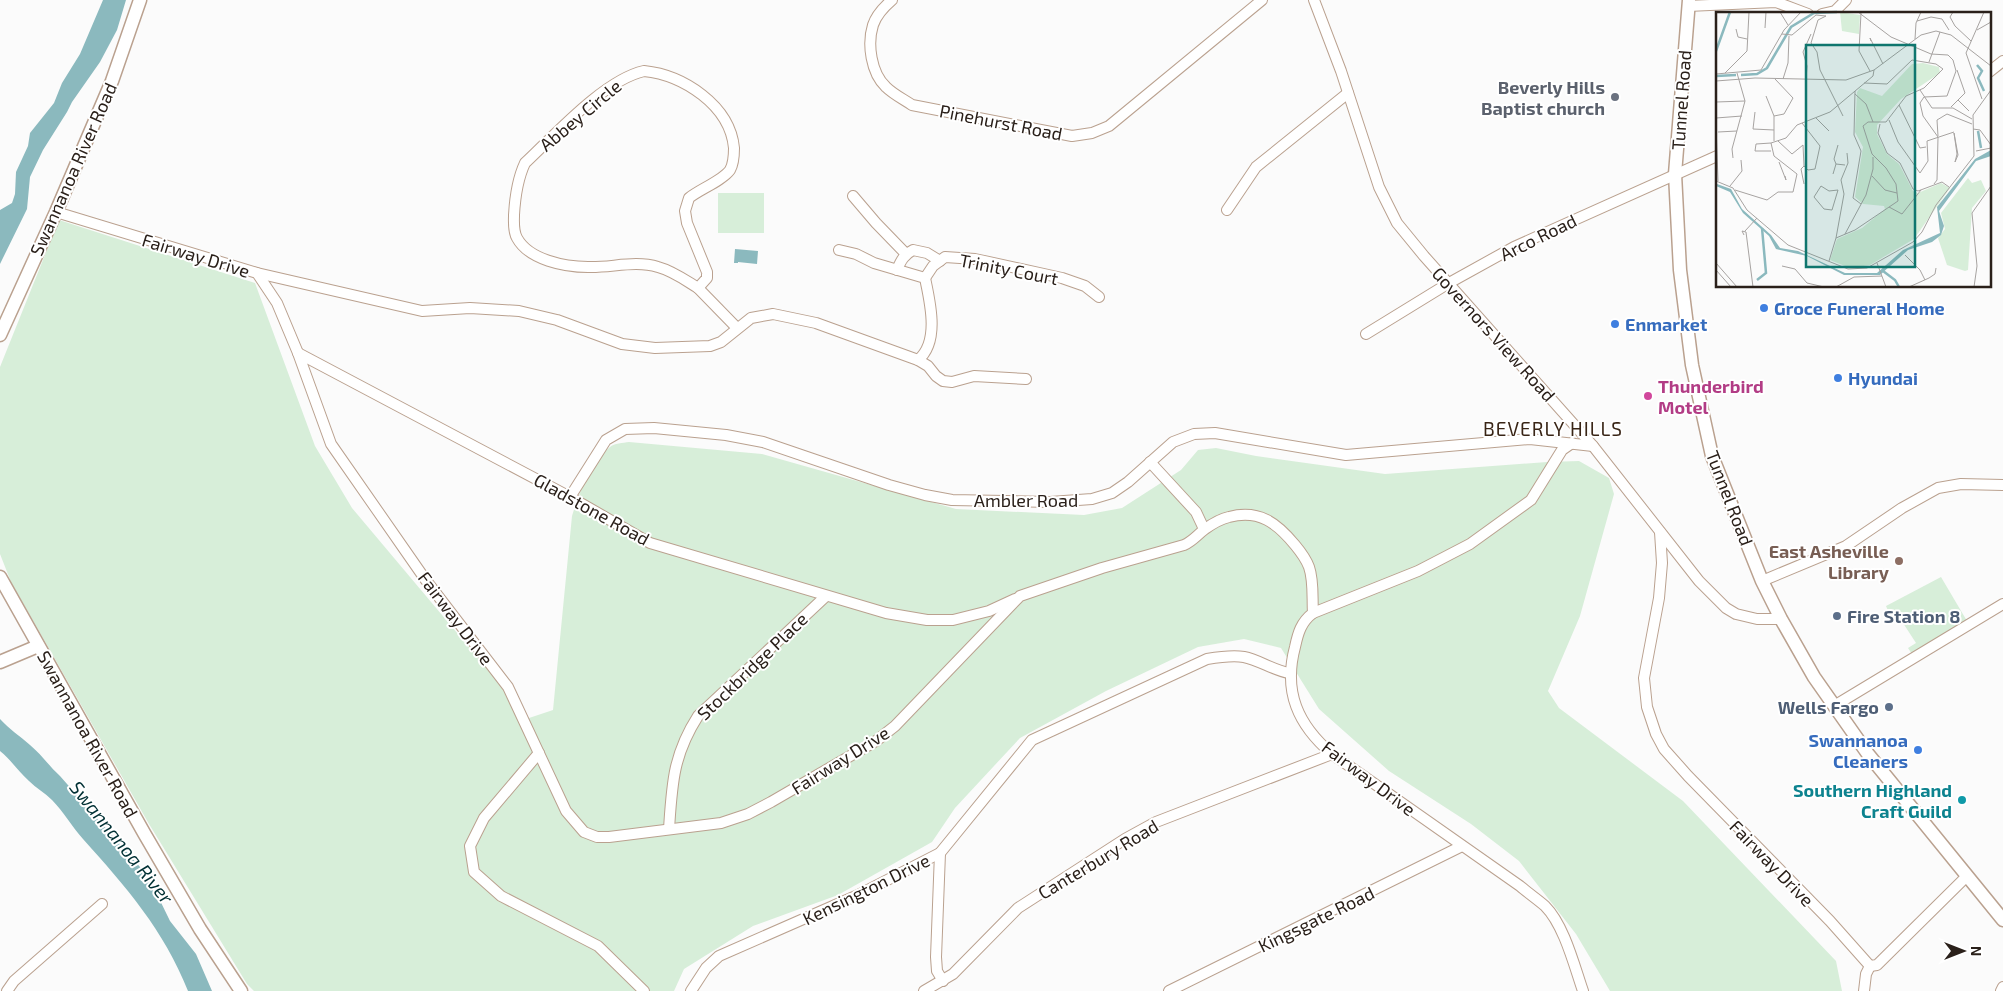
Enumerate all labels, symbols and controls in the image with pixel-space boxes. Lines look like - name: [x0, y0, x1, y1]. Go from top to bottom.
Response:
- inset map: [1716, 12, 1990, 288]
- street label: Tunnel Road: [1667, 49, 1695, 151]
- street label: Abbey Circle: [535, 74, 625, 156]
- place label: Beverly Hills Baptist church: [1481, 76, 1605, 119]
- street label: Swannanoa River Road: [25, 79, 121, 259]
- marker: Beverly Hills Baptist church: [1609, 91, 1621, 103]
- street label: Pinehurst Road: [938, 99, 1064, 145]
- street label: Arco Road: [1496, 209, 1580, 265]
- street label: Fairway Drive: [140, 228, 252, 282]
- street label: Trinity Court: [958, 249, 1060, 289]
- street label: Governors View Road: [1428, 262, 1560, 406]
- place label: Groce Funeral Home: [1774, 297, 1945, 319]
- marker: Groce Funeral Home: [1758, 302, 1770, 314]
- place label: Enmarket: [1625, 313, 1708, 335]
- marker: Enmarket: [1609, 318, 1621, 330]
- place label: Hyundai: [1848, 367, 1918, 389]
- marker: Hyundai: [1832, 372, 1844, 384]
- place label: Thunderbird Motel: [1658, 375, 1764, 418]
- marker: Thunderbird Motel: [1642, 390, 1654, 402]
- district label: BEVERLY HILLS: [1483, 417, 1623, 440]
- street label: Tunnel Road: [1702, 447, 1758, 549]
- street label: Gladstone Road: [530, 468, 654, 550]
- street label: Ambler Road: [974, 489, 1078, 511]
- place label: East Asheville Library: [1769, 540, 1890, 583]
- marker: East Asheville Library: [1893, 555, 1905, 567]
- street label: Fairway Drive: [414, 567, 498, 669]
- place label: Fire Station 8: [1847, 605, 1961, 627]
- street label: Stockbridge Place: [692, 608, 812, 724]
- marker: Fire Station 8: [1831, 610, 1843, 622]
- street label: Swannanoa River Road: [33, 647, 143, 821]
- place label: Wells Fargo: [1778, 696, 1879, 718]
- marker: Wells Fargo: [1883, 701, 1895, 713]
- street label: Fairway Drive: [787, 721, 893, 799]
- place label: Swannanoa Cleaners: [1808, 729, 1908, 772]
- street label: Fairway Drive: [1318, 736, 1420, 820]
- marker: Swannanoa Cleaners: [1912, 744, 1924, 756]
- water label: Swannanoa River: [65, 776, 179, 908]
- place label: Southern Highland Craft Guild: [1793, 779, 1952, 822]
- marker: Southern Highland Craft Guild: [1956, 794, 1968, 806]
- street label: Canterbury Road: [1034, 814, 1162, 904]
- street label: Fairway Drive: [1725, 815, 1819, 911]
- street label: Kensington Drive: [799, 849, 933, 929]
- street label: Kingsgate Road: [1254, 881, 1378, 957]
- north arrow: [1938, 926, 1988, 976]
- text: N: [1968, 946, 1985, 956]

